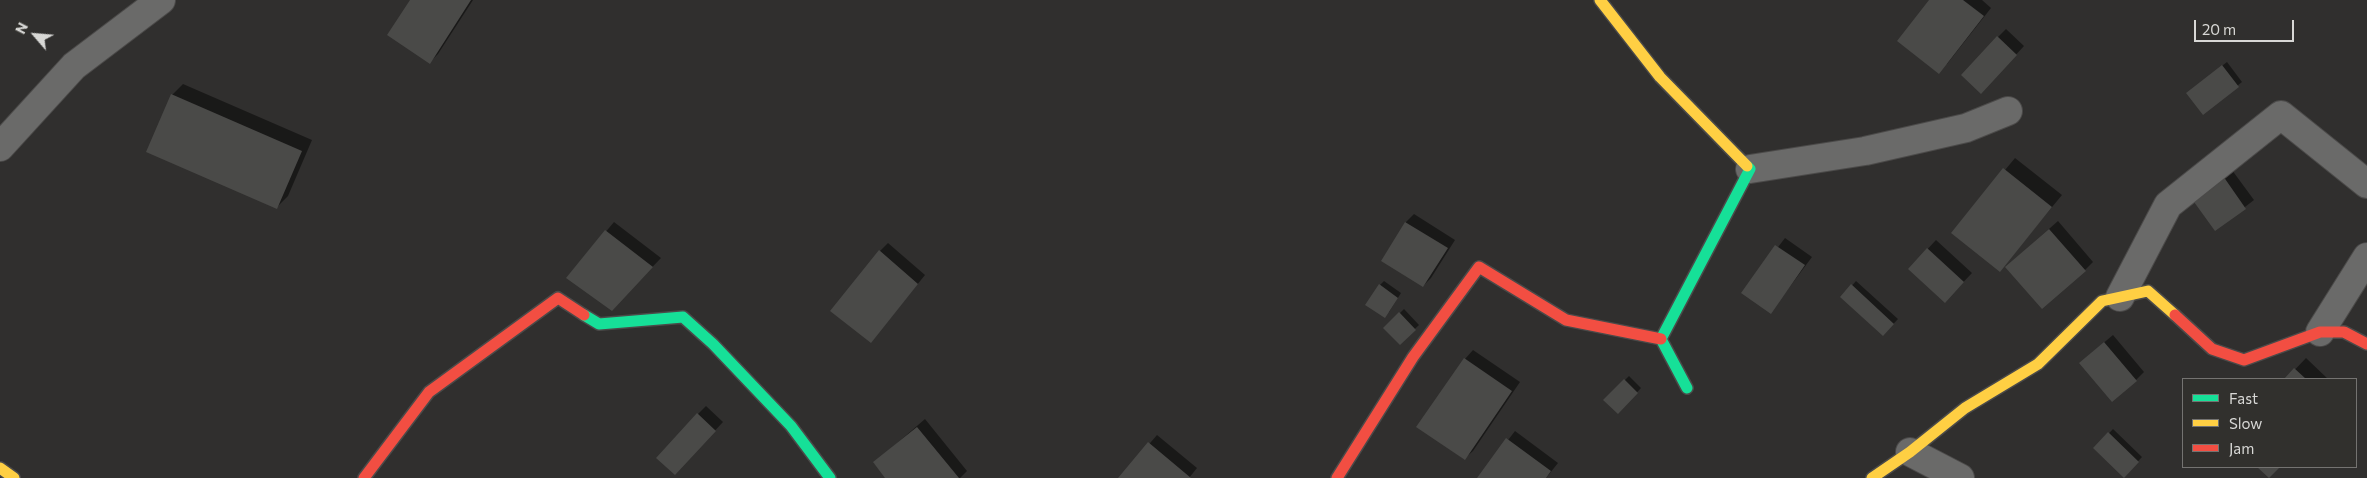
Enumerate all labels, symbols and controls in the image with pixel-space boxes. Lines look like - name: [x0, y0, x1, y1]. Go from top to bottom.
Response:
- north arrow: [10, 10, 60, 60]
- scale bar: [2197, 10, 2297, 42]
- text: N: [11, 19, 31, 36]
- text: 20 m: [2202, 20, 2236, 38]
- legend: [2182, 378, 2357, 468]
- text: Fast: [2229, 389, 2258, 407]
- text: Slow: [2229, 414, 2262, 432]
- text: Jam: [2229, 439, 2254, 457]

